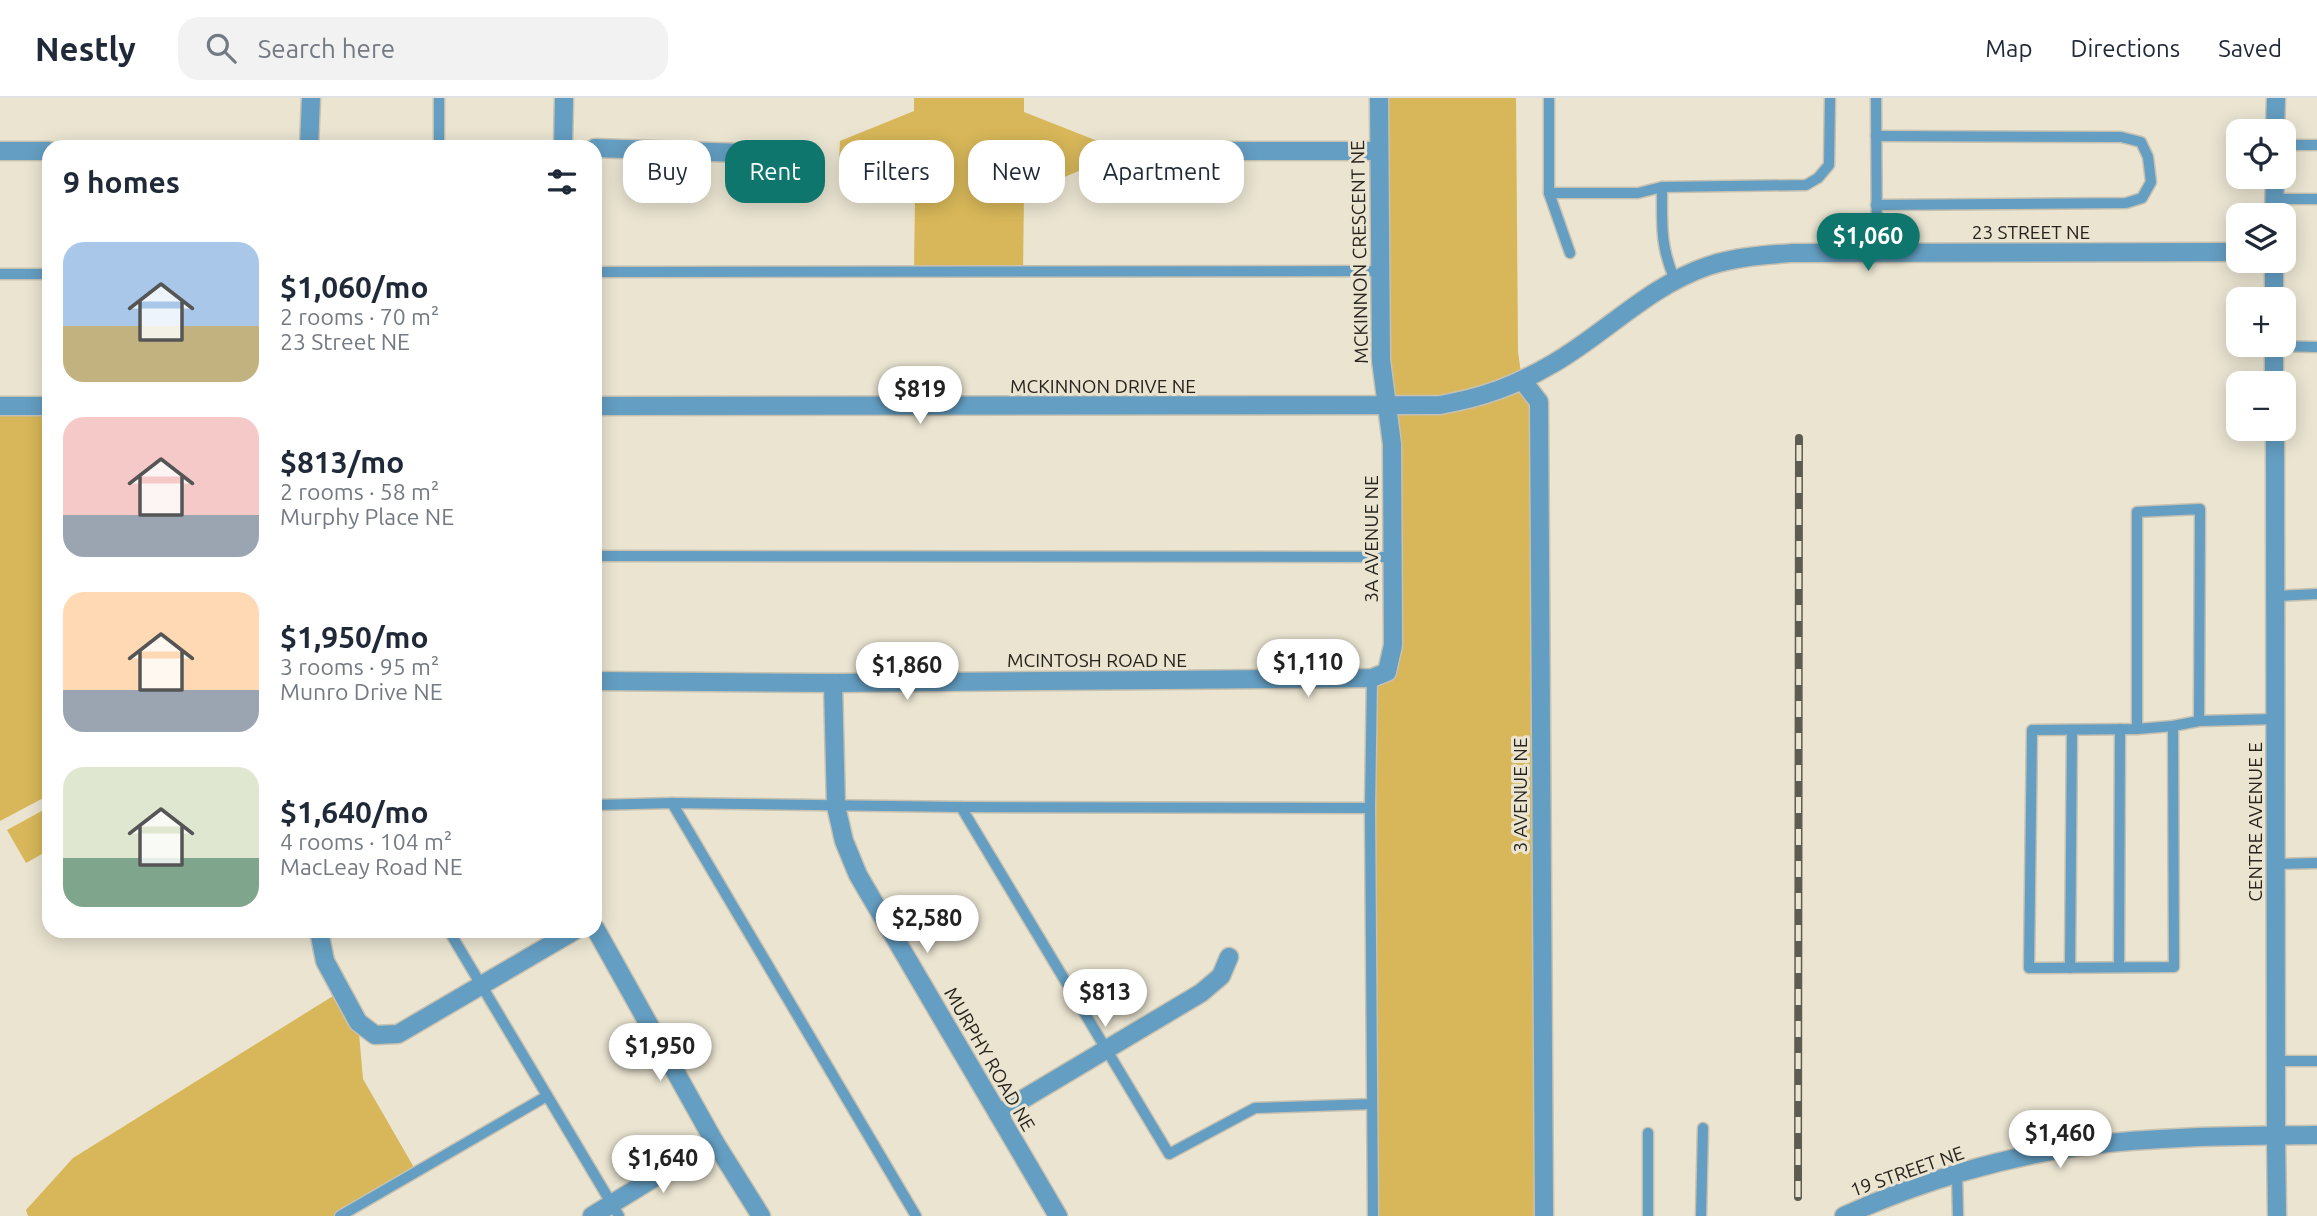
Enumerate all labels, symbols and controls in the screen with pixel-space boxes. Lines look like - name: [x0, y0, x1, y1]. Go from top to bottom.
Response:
- search box: [178, 17, 668, 80]
- icon: search: [202, 29, 240, 67]
- text: Nestly: [35, 30, 136, 67]
- text: Search here: [258, 34, 395, 63]
- text: Map: [1985, 35, 2032, 62]
- text: Directions: [2070, 35, 2180, 62]
- text: Saved: [2218, 35, 2282, 62]
- map controls: [2226, 119, 2296, 441]
- button: locate: [2226, 119, 2296, 189]
- chip: Buy: [623, 140, 711, 203]
- chip: Rent: [725, 140, 825, 203]
- chip: Filters: [839, 140, 954, 203]
- chip: New: [968, 140, 1065, 203]
- chip: Apartment: [1079, 140, 1244, 203]
- street label: MCKINNON CRESCENT NE: [1346, 140, 1372, 364]
- icon: filters: [543, 163, 581, 201]
- text: 9 homes: [63, 165, 180, 199]
- button: layers: [2226, 203, 2296, 273]
- pin: $1,060: [1811, 214, 1925, 273]
- street label: 23 STREET NE: [1972, 221, 2090, 243]
- text: $1,060: [1833, 223, 1903, 248]
- icon: home: [119, 270, 203, 354]
- text: $1,060/mo: [280, 270, 429, 304]
- button: +: [2226, 287, 2296, 357]
- text: 2 rooms · 70 m²: [280, 304, 439, 329]
- text: 23 Street NE: [280, 329, 410, 354]
- pin: $819: [879, 366, 961, 426]
- button: −: [2226, 371, 2296, 441]
- street label: MCKINNON DRIVE NE: [1010, 375, 1196, 397]
- text: $819: [894, 376, 946, 401]
- icon: home: [119, 445, 203, 529]
- text: $813/mo: [280, 445, 404, 479]
- street label: 3A AVENUE NE: [1360, 475, 1382, 603]
- text: 2 rooms · 58 m²: [280, 479, 439, 504]
- text: Murphy Place NE: [280, 504, 454, 529]
- icon: home: [119, 620, 203, 704]
- text: $1,950/mo: [280, 620, 429, 654]
- pin: $1,110: [1251, 640, 1365, 699]
- pin: $1,860: [850, 642, 964, 702]
- street label: MCINTOSH ROAD NE: [1007, 649, 1187, 671]
- text: $1,110: [1273, 649, 1343, 674]
- text: $1,860: [872, 652, 942, 677]
- text: 3 rooms · 95 m²: [280, 654, 439, 679]
- text: Munro Drive NE: [280, 679, 443, 704]
- street label: 3 AVENUE NE: [1509, 738, 1531, 852]
- street label: CENTRE AVENUE E: [2244, 742, 2266, 902]
- icon: home: [119, 795, 203, 879]
- text: $1,640/mo: [280, 795, 429, 829]
- text: 4 rooms · 104 m²: [280, 829, 452, 854]
- text: MacLeay Road NE: [280, 854, 463, 879]
- pin: $2,580: [870, 896, 984, 955]
- text: $2,580: [892, 905, 962, 930]
- pin: $813: [1064, 970, 1146, 1029]
- text: $813: [1079, 979, 1131, 1004]
- street label: MURPHY ROAD NE: [940, 983, 1040, 1135]
- pin: $1,950: [603, 1024, 717, 1083]
- text: $1,950: [625, 1033, 695, 1058]
- pin: $1,460: [2003, 1110, 2117, 1170]
- text: $1,460: [2025, 1120, 2095, 1145]
- pin: $1,640: [606, 1136, 720, 1195]
- street label: 19 STREET NE: [1847, 1141, 1967, 1201]
- text: $1,640: [628, 1145, 698, 1170]

